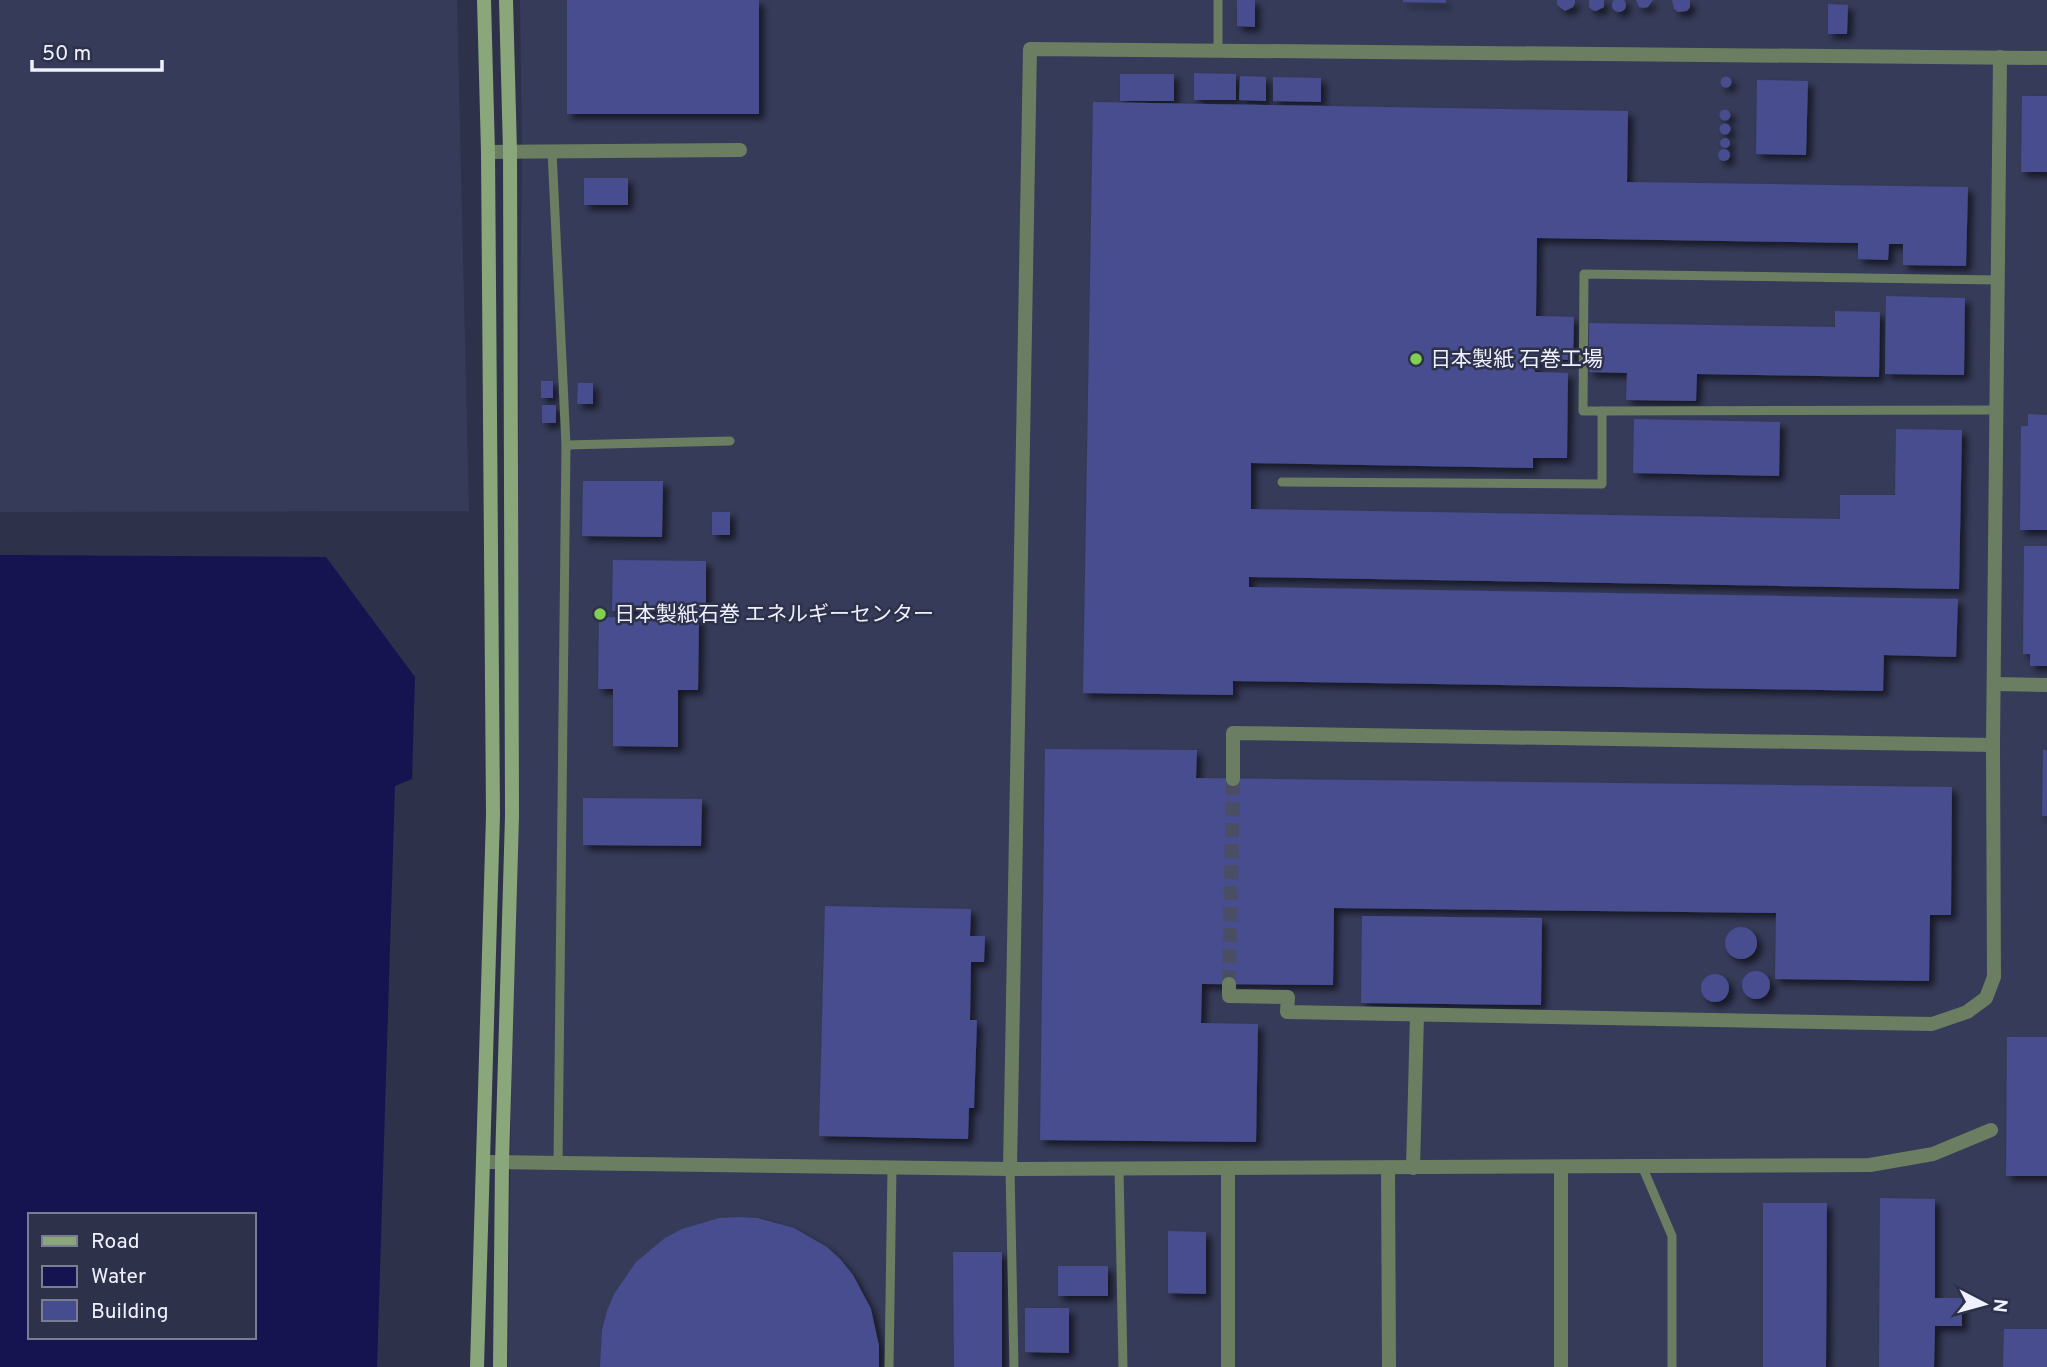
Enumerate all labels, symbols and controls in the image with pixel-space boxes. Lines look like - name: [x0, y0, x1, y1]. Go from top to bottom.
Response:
- scale bar: [32, 28, 161, 72]
- text: 50 m: [42, 41, 91, 68]
- place label: 日本製紙 石巻工場: [1430, 347, 1603, 374]
- marker: 日本製紙 石巻工場: [1408, 351, 1424, 367]
- place label: 日本製紙石巻 エネルギーセンター: [614, 602, 934, 629]
- marker: 日本製紙石巻 エネルギーセンター: [592, 606, 608, 622]
- legend: [28, 1213, 256, 1339]
- text: Road: [91, 1229, 140, 1256]
- text: Water: [91, 1264, 146, 1291]
- north arrow: [1949, 1269, 2019, 1339]
- text: N: [1986, 1298, 2012, 1314]
- text: Building: [91, 1299, 169, 1326]

